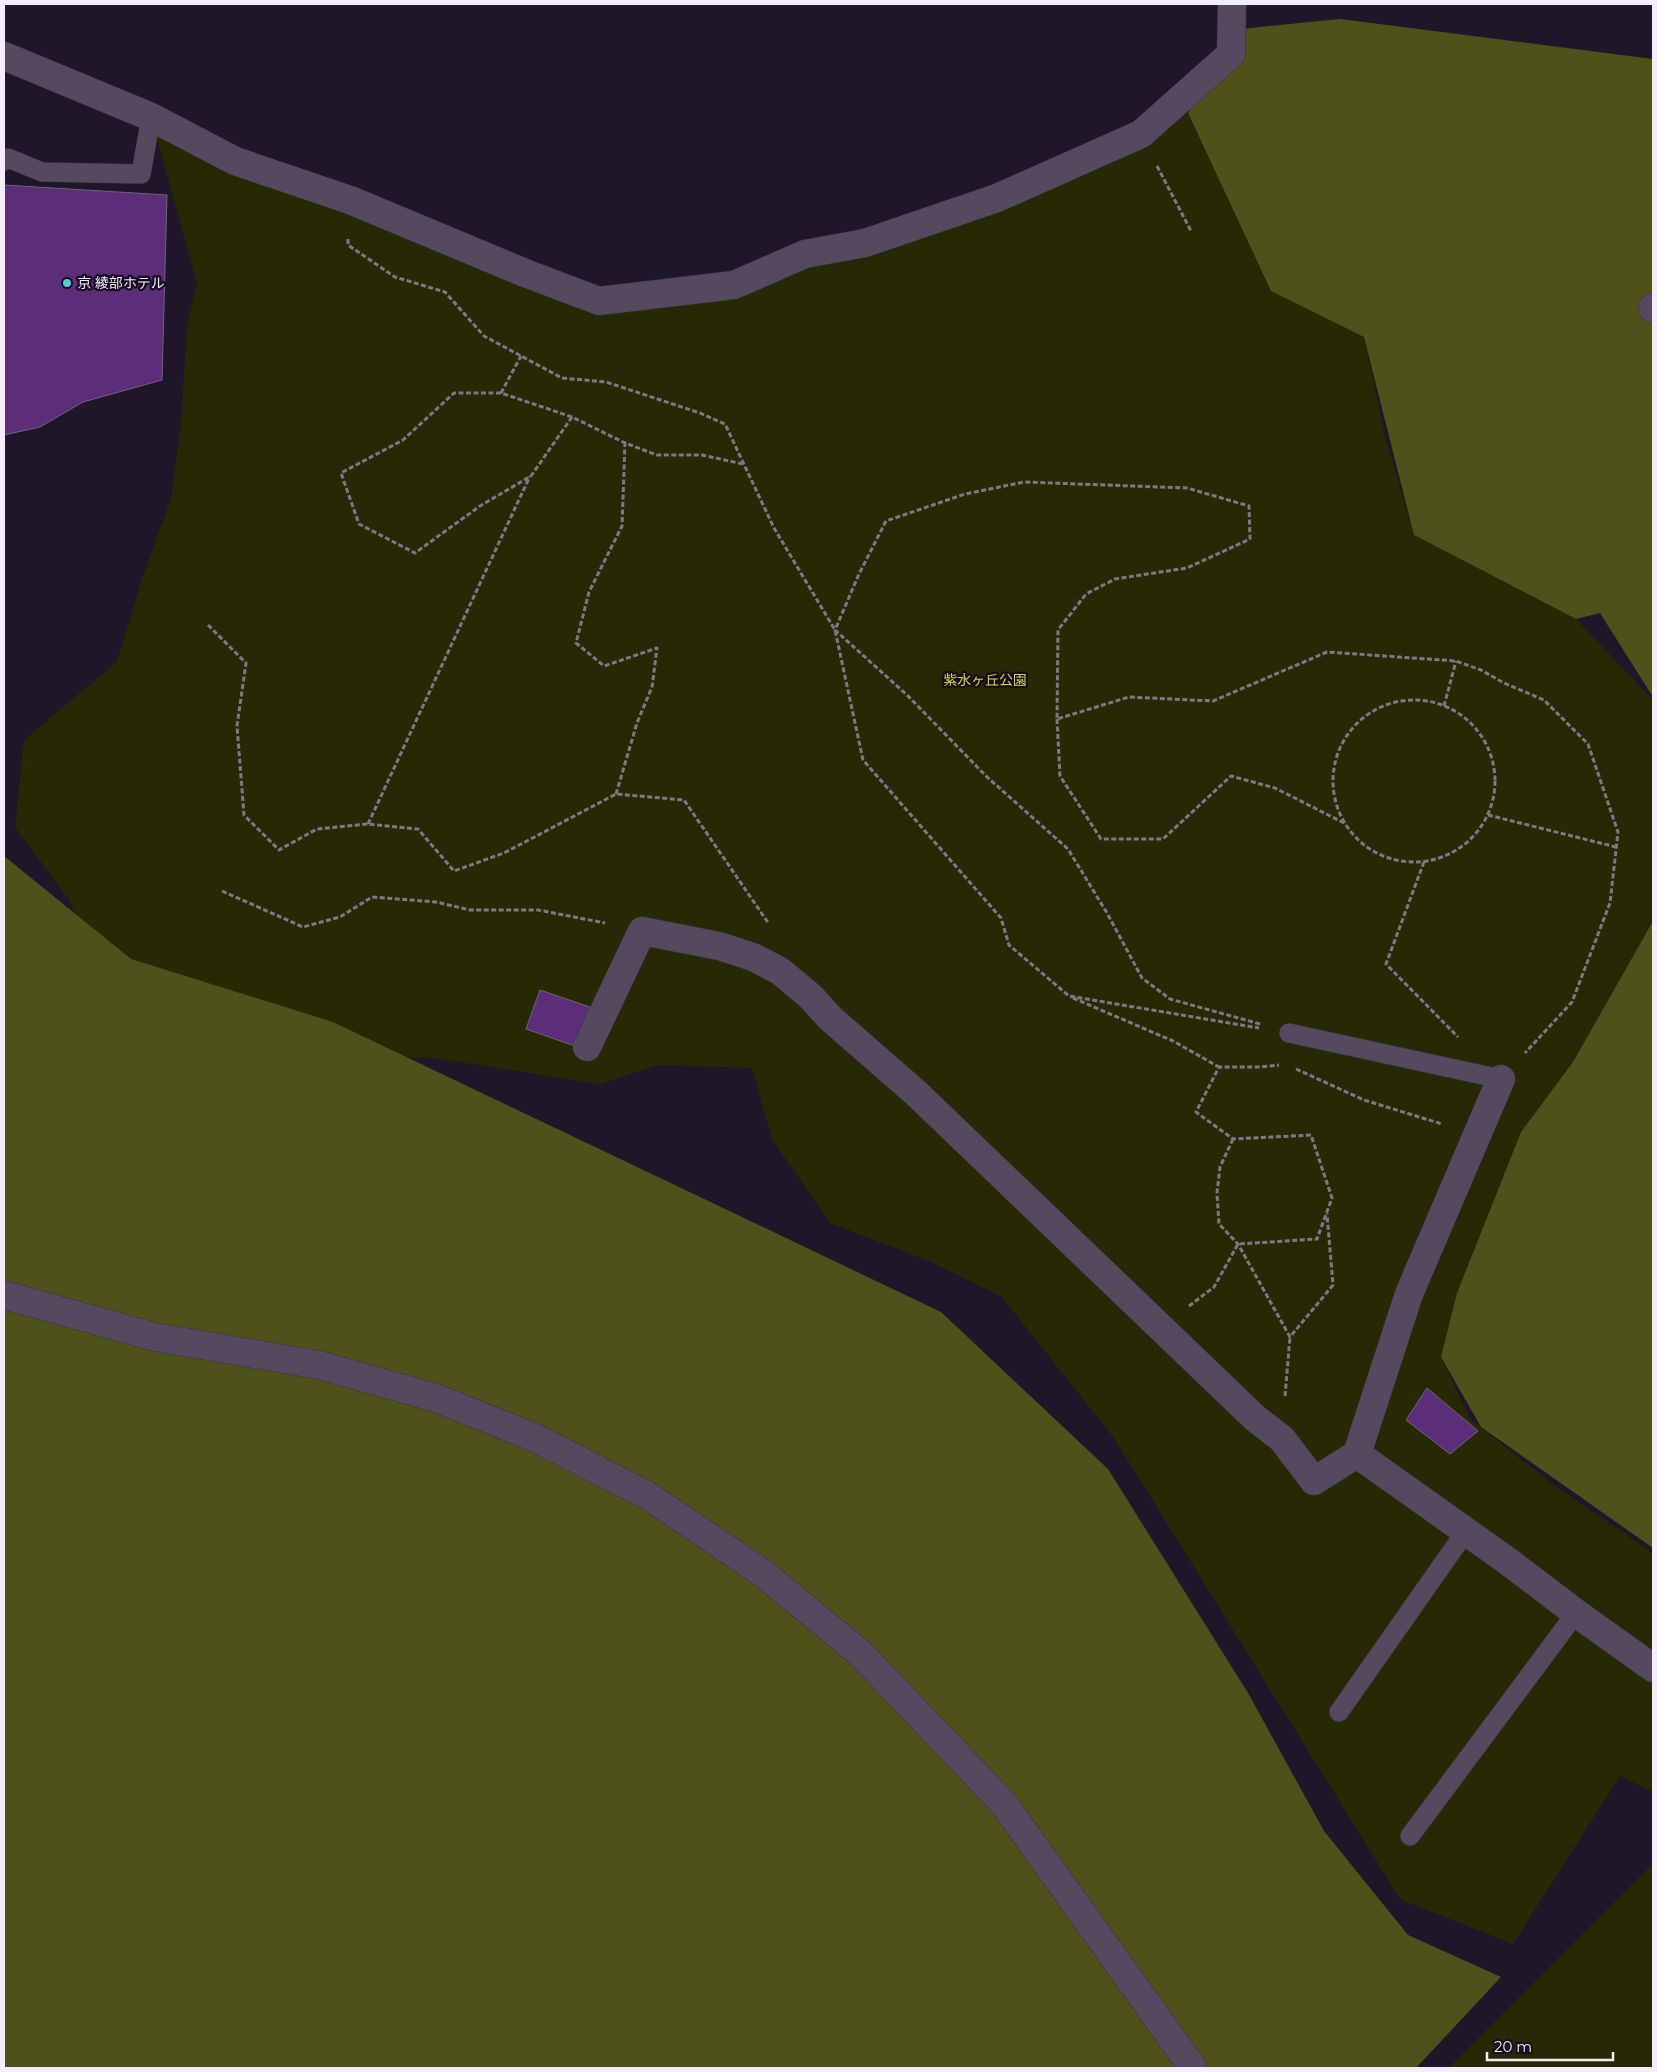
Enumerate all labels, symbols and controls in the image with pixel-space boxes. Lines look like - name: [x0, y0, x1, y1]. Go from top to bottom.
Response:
- place label: 京 綾部ホテル: [77, 274, 165, 292]
- marker: 京 綾部ホテル: [61, 277, 73, 289]
- park label: 紫水ヶ丘公園: [943, 671, 1027, 689]
- scale bar: [1487, 2030, 1613, 2062]
- text: 20 m: [1494, 2037, 1532, 2056]

